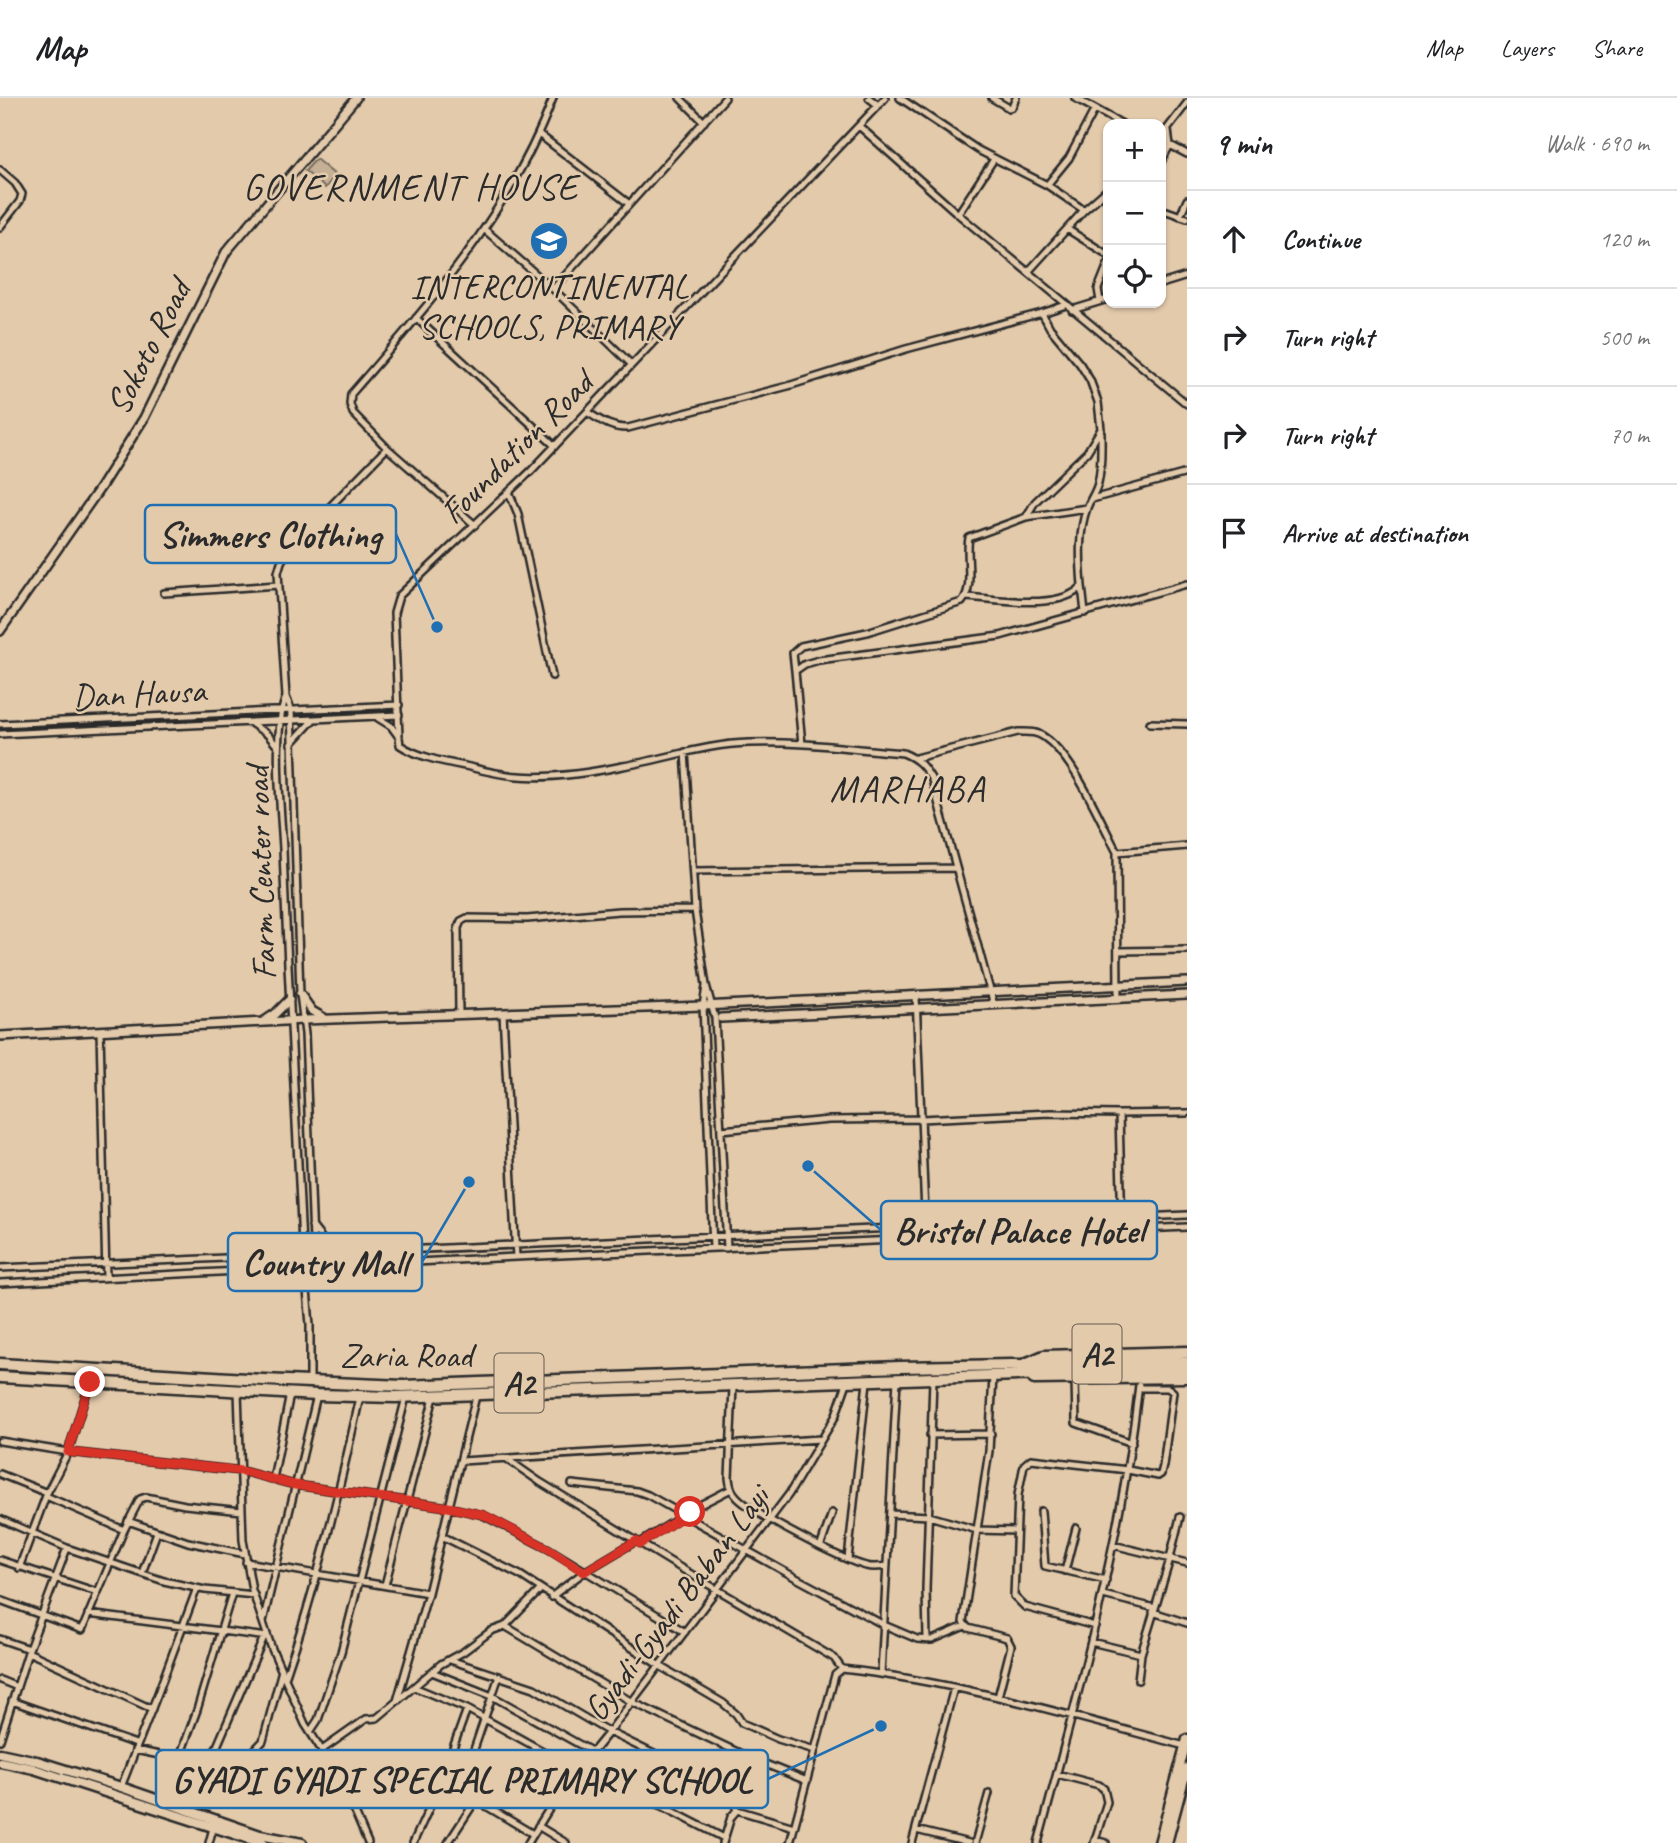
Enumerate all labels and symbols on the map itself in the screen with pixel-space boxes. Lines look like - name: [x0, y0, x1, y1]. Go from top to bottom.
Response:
- district label: GOVERNMENT HOUSE: [243, 163, 581, 210]
- school or university icon: INTERCONTINENTAL SCHOOLS, PRIMARY: [528, 220, 570, 262]
- place label: INTERCONTINENTAL SCHOOLS, PRIMARY: [410, 264, 689, 349]
- street label: Sokoto Road: [95, 268, 204, 422]
- street label: Foundation Road: [430, 357, 606, 534]
- callout: Simmers Clothing: [145, 505, 396, 563]
- text: Simmers Clothing: [159, 511, 384, 558]
- street label: Dan Hausa: [71, 667, 210, 719]
- street label: Farm Center road: [234, 760, 287, 980]
- district label: MARHABA: [830, 765, 986, 812]
- callout: Bristol Palace Hotel: [881, 1201, 1157, 1259]
- text: Bristol Palace Hotel: [894, 1207, 1150, 1254]
- callout: Country Mall: [228, 1233, 422, 1291]
- text: Country Mall: [242, 1239, 414, 1286]
- road number: A2: [1072, 1324, 1122, 1384]
- street label: Zaria Road: [340, 1333, 477, 1378]
- road number: A2: [494, 1354, 544, 1413]
- route end: [74, 1366, 105, 1397]
- street label: Gyadi-Gyadi Baban Layi: [573, 1473, 782, 1730]
- route start: [674, 1496, 705, 1527]
- callout: GYADI GYADI SPECIAL PRIMARY SCHOOL: [156, 1750, 768, 1808]
- text: GYADI GYADI SPECIAL PRIMARY SCHOOL: [172, 1756, 754, 1803]

